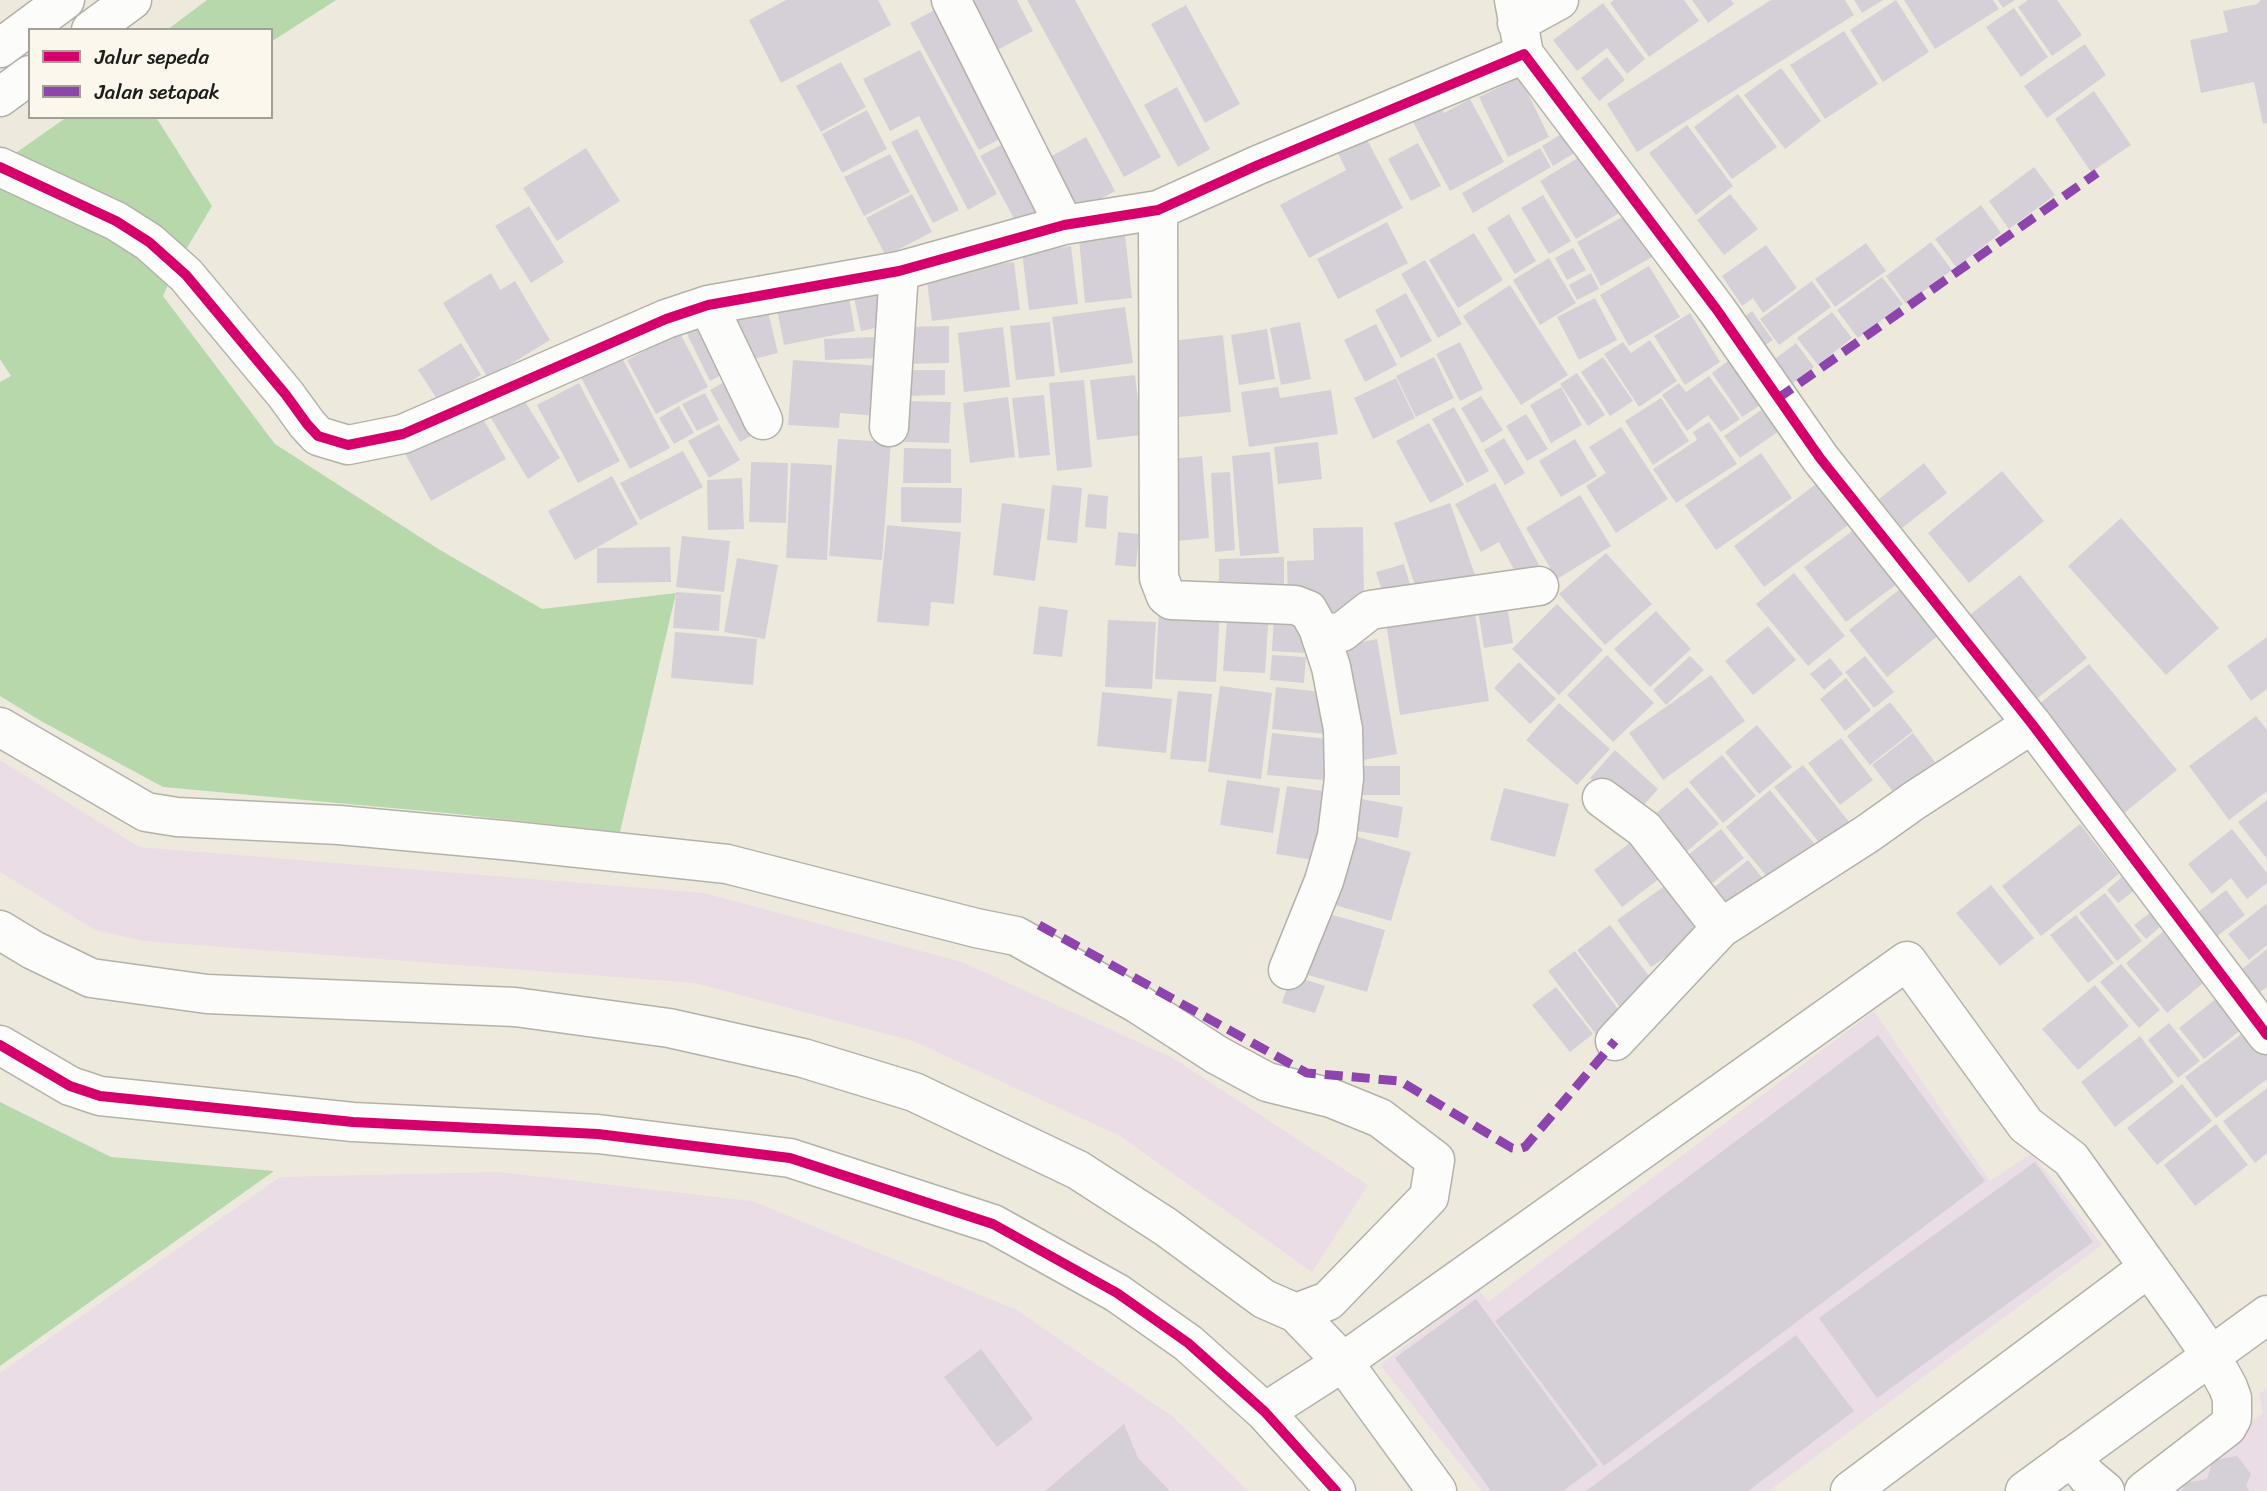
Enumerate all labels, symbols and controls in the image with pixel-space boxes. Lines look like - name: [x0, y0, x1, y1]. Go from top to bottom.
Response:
- legend: [28, 28, 273, 119]
- text: Jalur sepeda: [95, 38, 209, 76]
- text: Jalan setapak: [95, 73, 220, 111]

